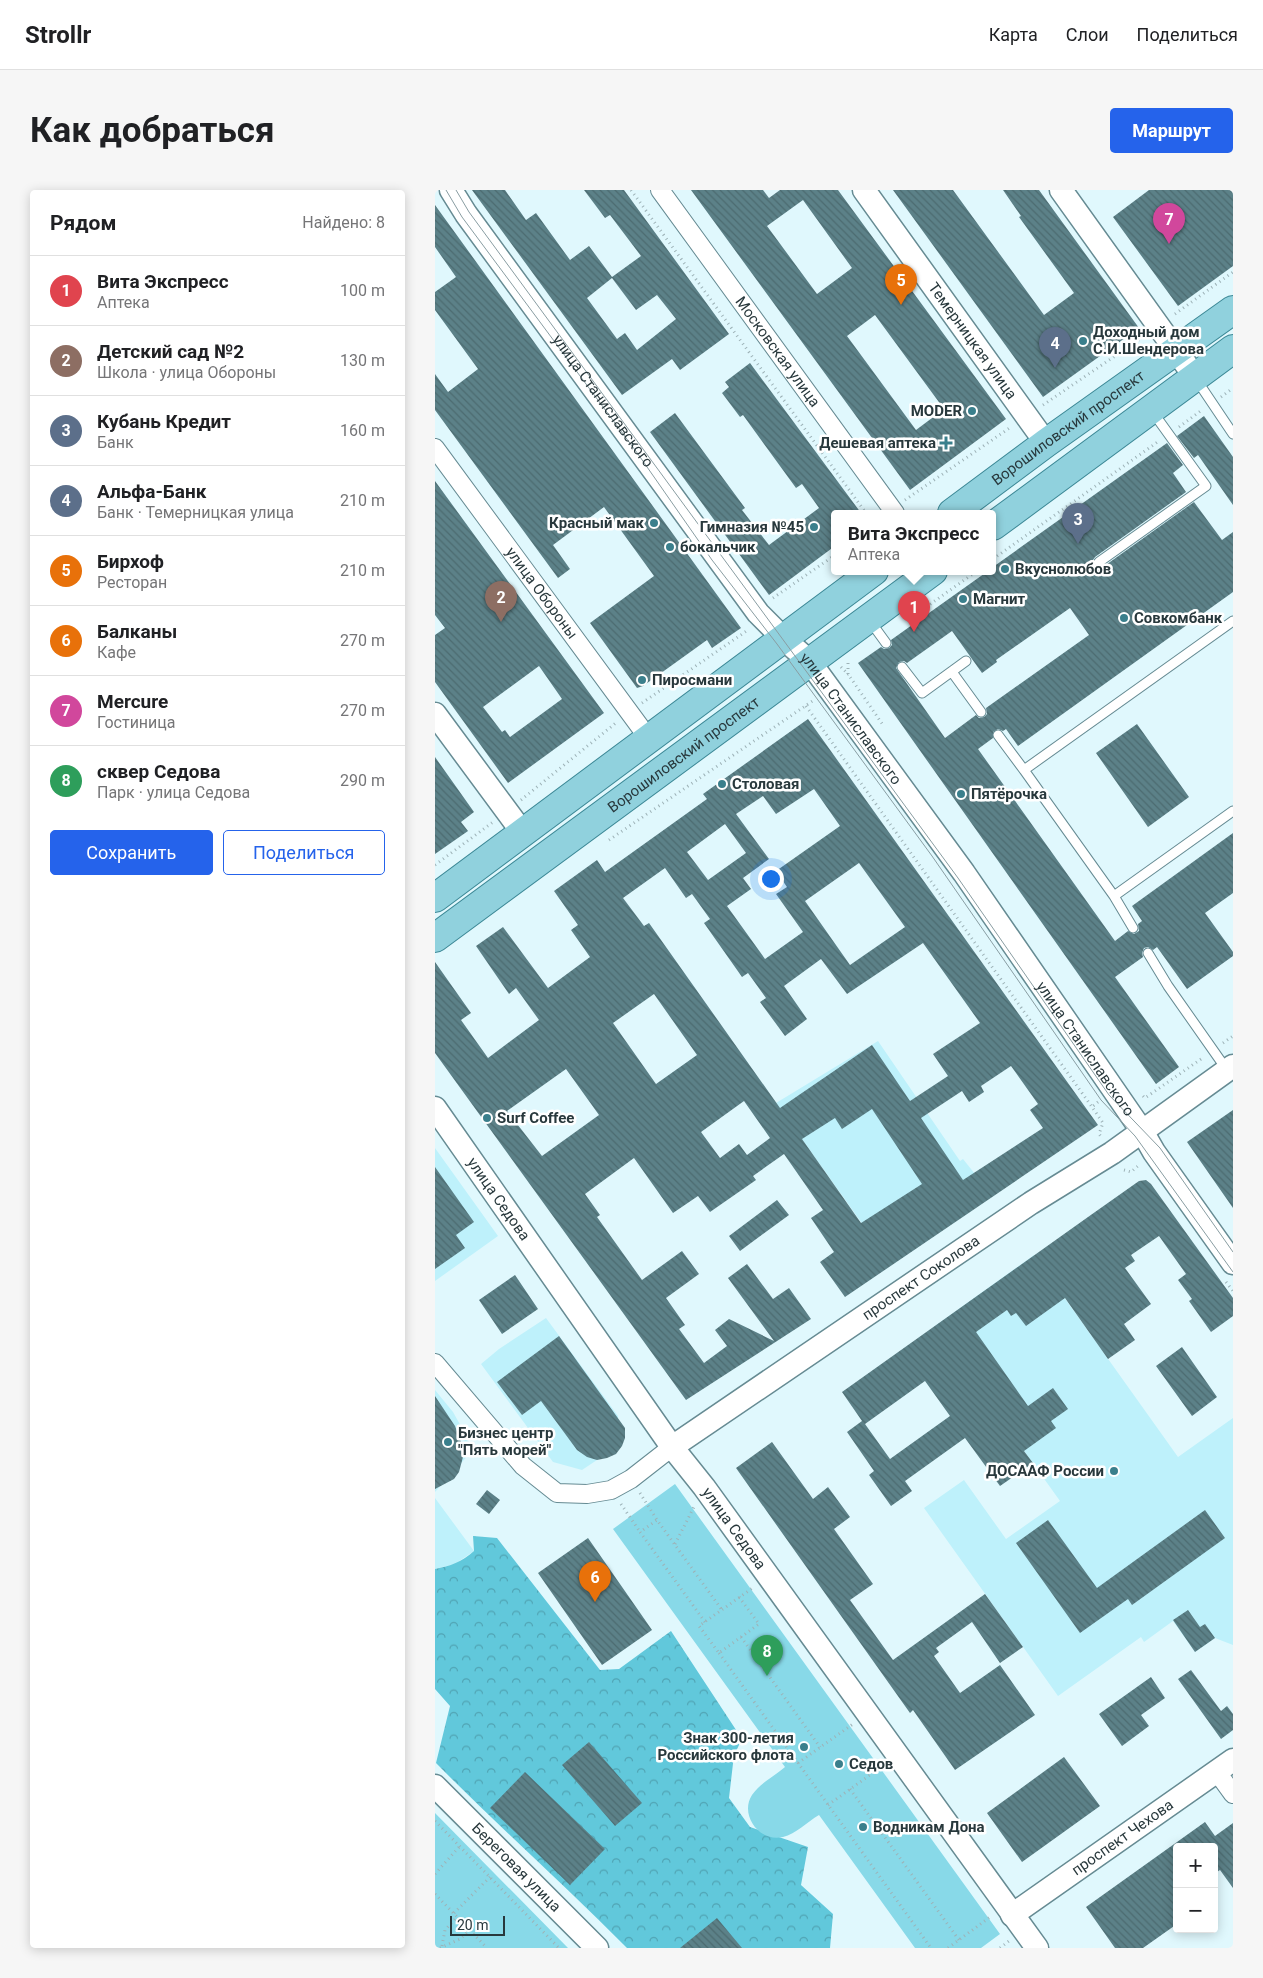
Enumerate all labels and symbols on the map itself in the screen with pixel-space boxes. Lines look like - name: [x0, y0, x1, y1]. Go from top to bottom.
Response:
- pin: 7: [1153, 203, 1185, 244]
- pin: 5: [885, 264, 917, 305]
- street label: Темерницкая улица: [925, 279, 1021, 403]
- street label: Московская улица: [732, 293, 824, 410]
- place label: Доходный дом С.И.Шендерова: [1093, 323, 1204, 358]
- pin: 4: [1039, 327, 1071, 368]
- street label: улица Станиславского: [548, 331, 657, 471]
- marker: Доходный дом С.И.Шендерова: [1077, 335, 1089, 347]
- street label: Ворошиловский проспект: [988, 367, 1148, 489]
- place label: MODER: [911, 402, 962, 420]
- marker: MODER: [966, 405, 978, 417]
- place label: Дешевая аптека: [819, 434, 936, 452]
- marker: Дешевая аптека: [940, 437, 952, 449]
- pin: 3: [1062, 503, 1094, 544]
- place label: Красный мак: [549, 514, 645, 532]
- marker: Красный мак: [648, 517, 660, 529]
- place label: Гимназия №45: [700, 518, 804, 536]
- marker: Гимназия №45: [808, 521, 820, 533]
- place label: бокальчик: [680, 538, 756, 556]
- marker: бокальчик: [664, 541, 676, 553]
- street label: улица Обороны: [502, 544, 581, 642]
- place label: Вкуснолюбов: [1015, 560, 1111, 578]
- marker: Вкуснолюбов: [999, 563, 1011, 575]
- pin: 2: [485, 581, 517, 622]
- place label: Магнит: [973, 590, 1025, 608]
- pin: 1: [898, 591, 930, 632]
- marker: Магнит: [957, 593, 969, 605]
- place label: Совкомбанк: [1134, 609, 1223, 627]
- marker: Совкомбанк: [1118, 612, 1130, 624]
- street label: улица Станиславского: [797, 649, 905, 788]
- place label: Пиросмани: [652, 671, 732, 689]
- marker: Пиросмани: [636, 674, 648, 686]
- street label: Ворошиловский проспект: [604, 693, 763, 817]
- place label: Столовая: [732, 775, 799, 793]
- marker: Столовая: [716, 778, 728, 790]
- place label: Пятёрочка: [971, 785, 1047, 803]
- marker: Пятёрочка: [955, 788, 967, 800]
- your location: [758, 866, 784, 892]
- street label: улица Станиславского: [1033, 978, 1138, 1120]
- place label: Surf Coffee: [497, 1109, 574, 1127]
- marker: Surf Coffee: [481, 1112, 493, 1124]
- street label: улица Седова: [463, 1154, 534, 1244]
- street label: проспект Соколова: [859, 1232, 983, 1324]
- place label: Бизнес центр "Пять морей": [458, 1424, 553, 1459]
- marker: Бизнес центр "Пять морей": [442, 1436, 454, 1448]
- place label: ДОСААФ России: [986, 1462, 1104, 1480]
- marker: ДОСААФ России: [1108, 1465, 1120, 1477]
- street label: улица Седова: [698, 1484, 770, 1573]
- pin: 6: [579, 1561, 611, 1602]
- pin: 8: [751, 1635, 783, 1676]
- place label: Знак 300-летия Российского флота: [657, 1729, 794, 1764]
- marker: Знак 300-летия Российского флота: [798, 1741, 810, 1753]
- place label: Седов: [849, 1755, 893, 1773]
- marker: Седов: [833, 1758, 845, 1770]
- street label: проспект Чехова: [1068, 1796, 1177, 1879]
- place label: Водникам Дона: [873, 1818, 985, 1836]
- street label: Береговая улица: [468, 1819, 565, 1916]
- marker: Водникам Дона: [857, 1821, 869, 1833]
- scale bar: [450, 1913, 505, 1936]

